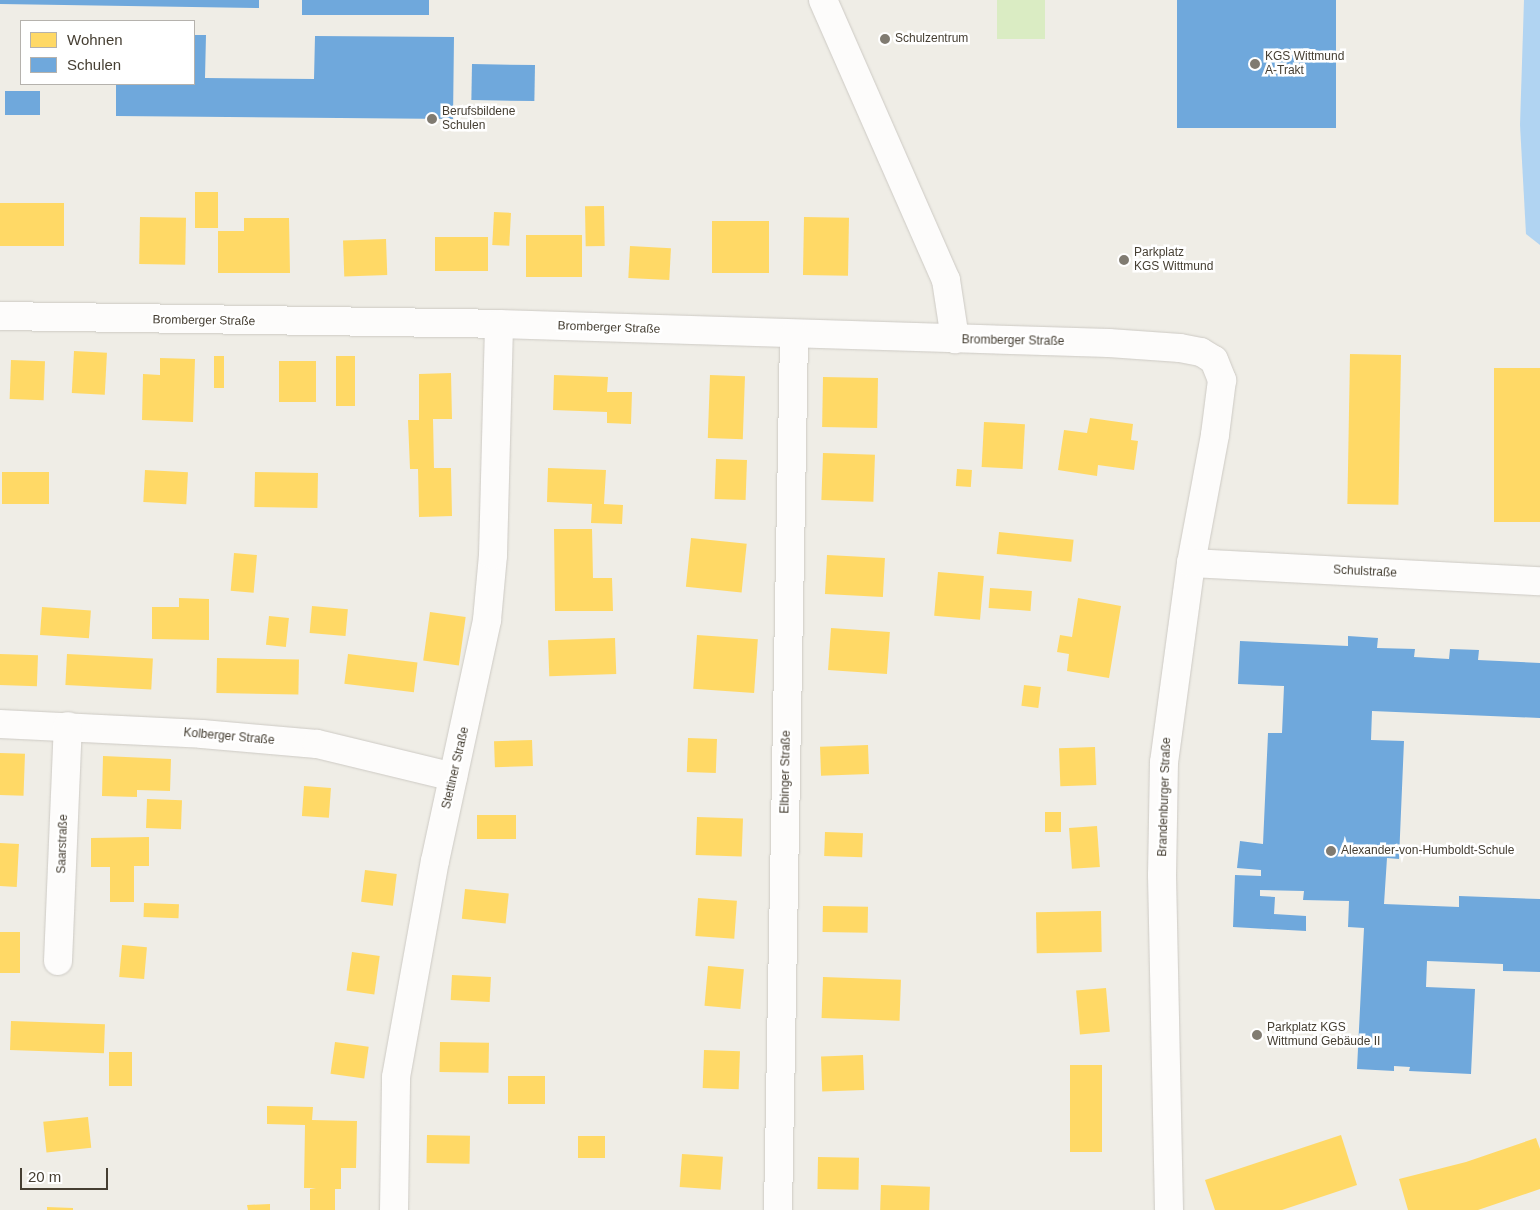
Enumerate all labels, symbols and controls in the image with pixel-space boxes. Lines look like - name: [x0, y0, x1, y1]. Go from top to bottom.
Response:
- legend: [20, 20, 195, 85]
- text: Wohnen: [67, 31, 123, 48]
- place label: Schulzentrum: [895, 32, 968, 46]
- marker: Schulzentrum: [879, 33, 891, 45]
- place label: KGS Wittmund A-Trakt: [1265, 50, 1344, 78]
- text: Schulen: [67, 56, 121, 73]
- marker: KGS Wittmund A-Trakt: [1249, 58, 1261, 70]
- place label: Berufsbildene Schulen: [442, 105, 515, 133]
- marker: Berufsbildene Schulen: [426, 113, 438, 125]
- place label: Parkplatz KGS Wittmund: [1134, 246, 1213, 274]
- marker: Parkplatz KGS Wittmund: [1118, 254, 1130, 266]
- street label: Bromberger Straße: [153, 313, 255, 329]
- street label: Bromberger Straße: [557, 319, 661, 337]
- street label: Bromberger Straße: [962, 333, 1064, 349]
- street label: Schulstraße: [1333, 563, 1397, 581]
- street label: Stettiner Straße: [440, 725, 472, 811]
- street label: Kolberger Straße: [183, 726, 275, 748]
- street label: Elbinger Straße: [778, 730, 794, 814]
- street label: Brandenburger Straße: [1156, 737, 1174, 857]
- street label: Saarstraße: [55, 814, 71, 874]
- place label: Alexander-von-Humboldt-Schule: [1341, 844, 1514, 858]
- marker: Alexander-von-Humboldt-Schule: [1325, 845, 1337, 857]
- place label: Parkplatz KGS Wittmund Gebäude II: [1267, 1021, 1380, 1049]
- marker: Parkplatz KGS Wittmund Gebäude II: [1251, 1029, 1263, 1041]
- scale bar: [22, 1158, 110, 1190]
- text: 20 m: [28, 1168, 61, 1185]

